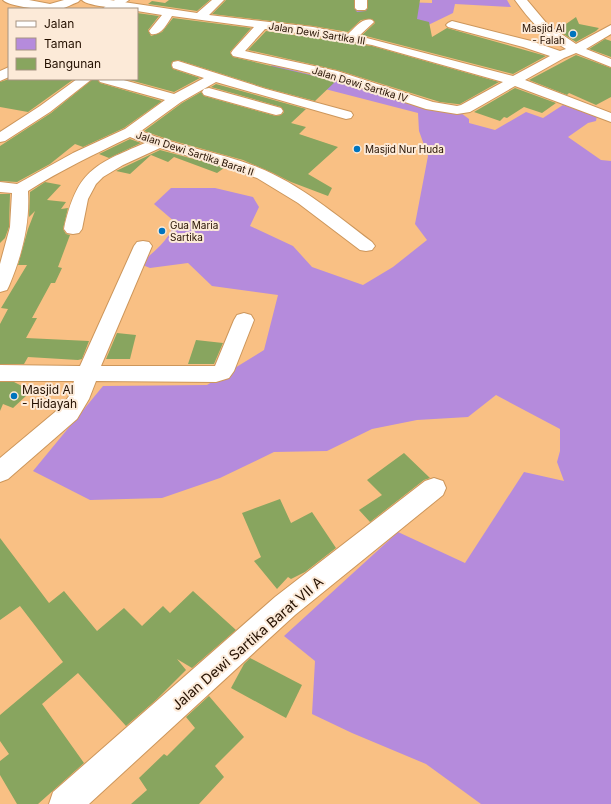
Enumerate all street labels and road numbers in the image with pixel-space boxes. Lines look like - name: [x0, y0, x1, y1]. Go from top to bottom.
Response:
- street label: Jalan Dewi Sartika III: [268, 19, 366, 47]
- street label: Jalan Dewi Sartika IV: [311, 64, 409, 104]
- street label: Jalan Dewi Sartika Barat II: [135, 128, 255, 178]
- street label: Jalan Dewi Sartika Barat VII A: [168, 572, 327, 713]

